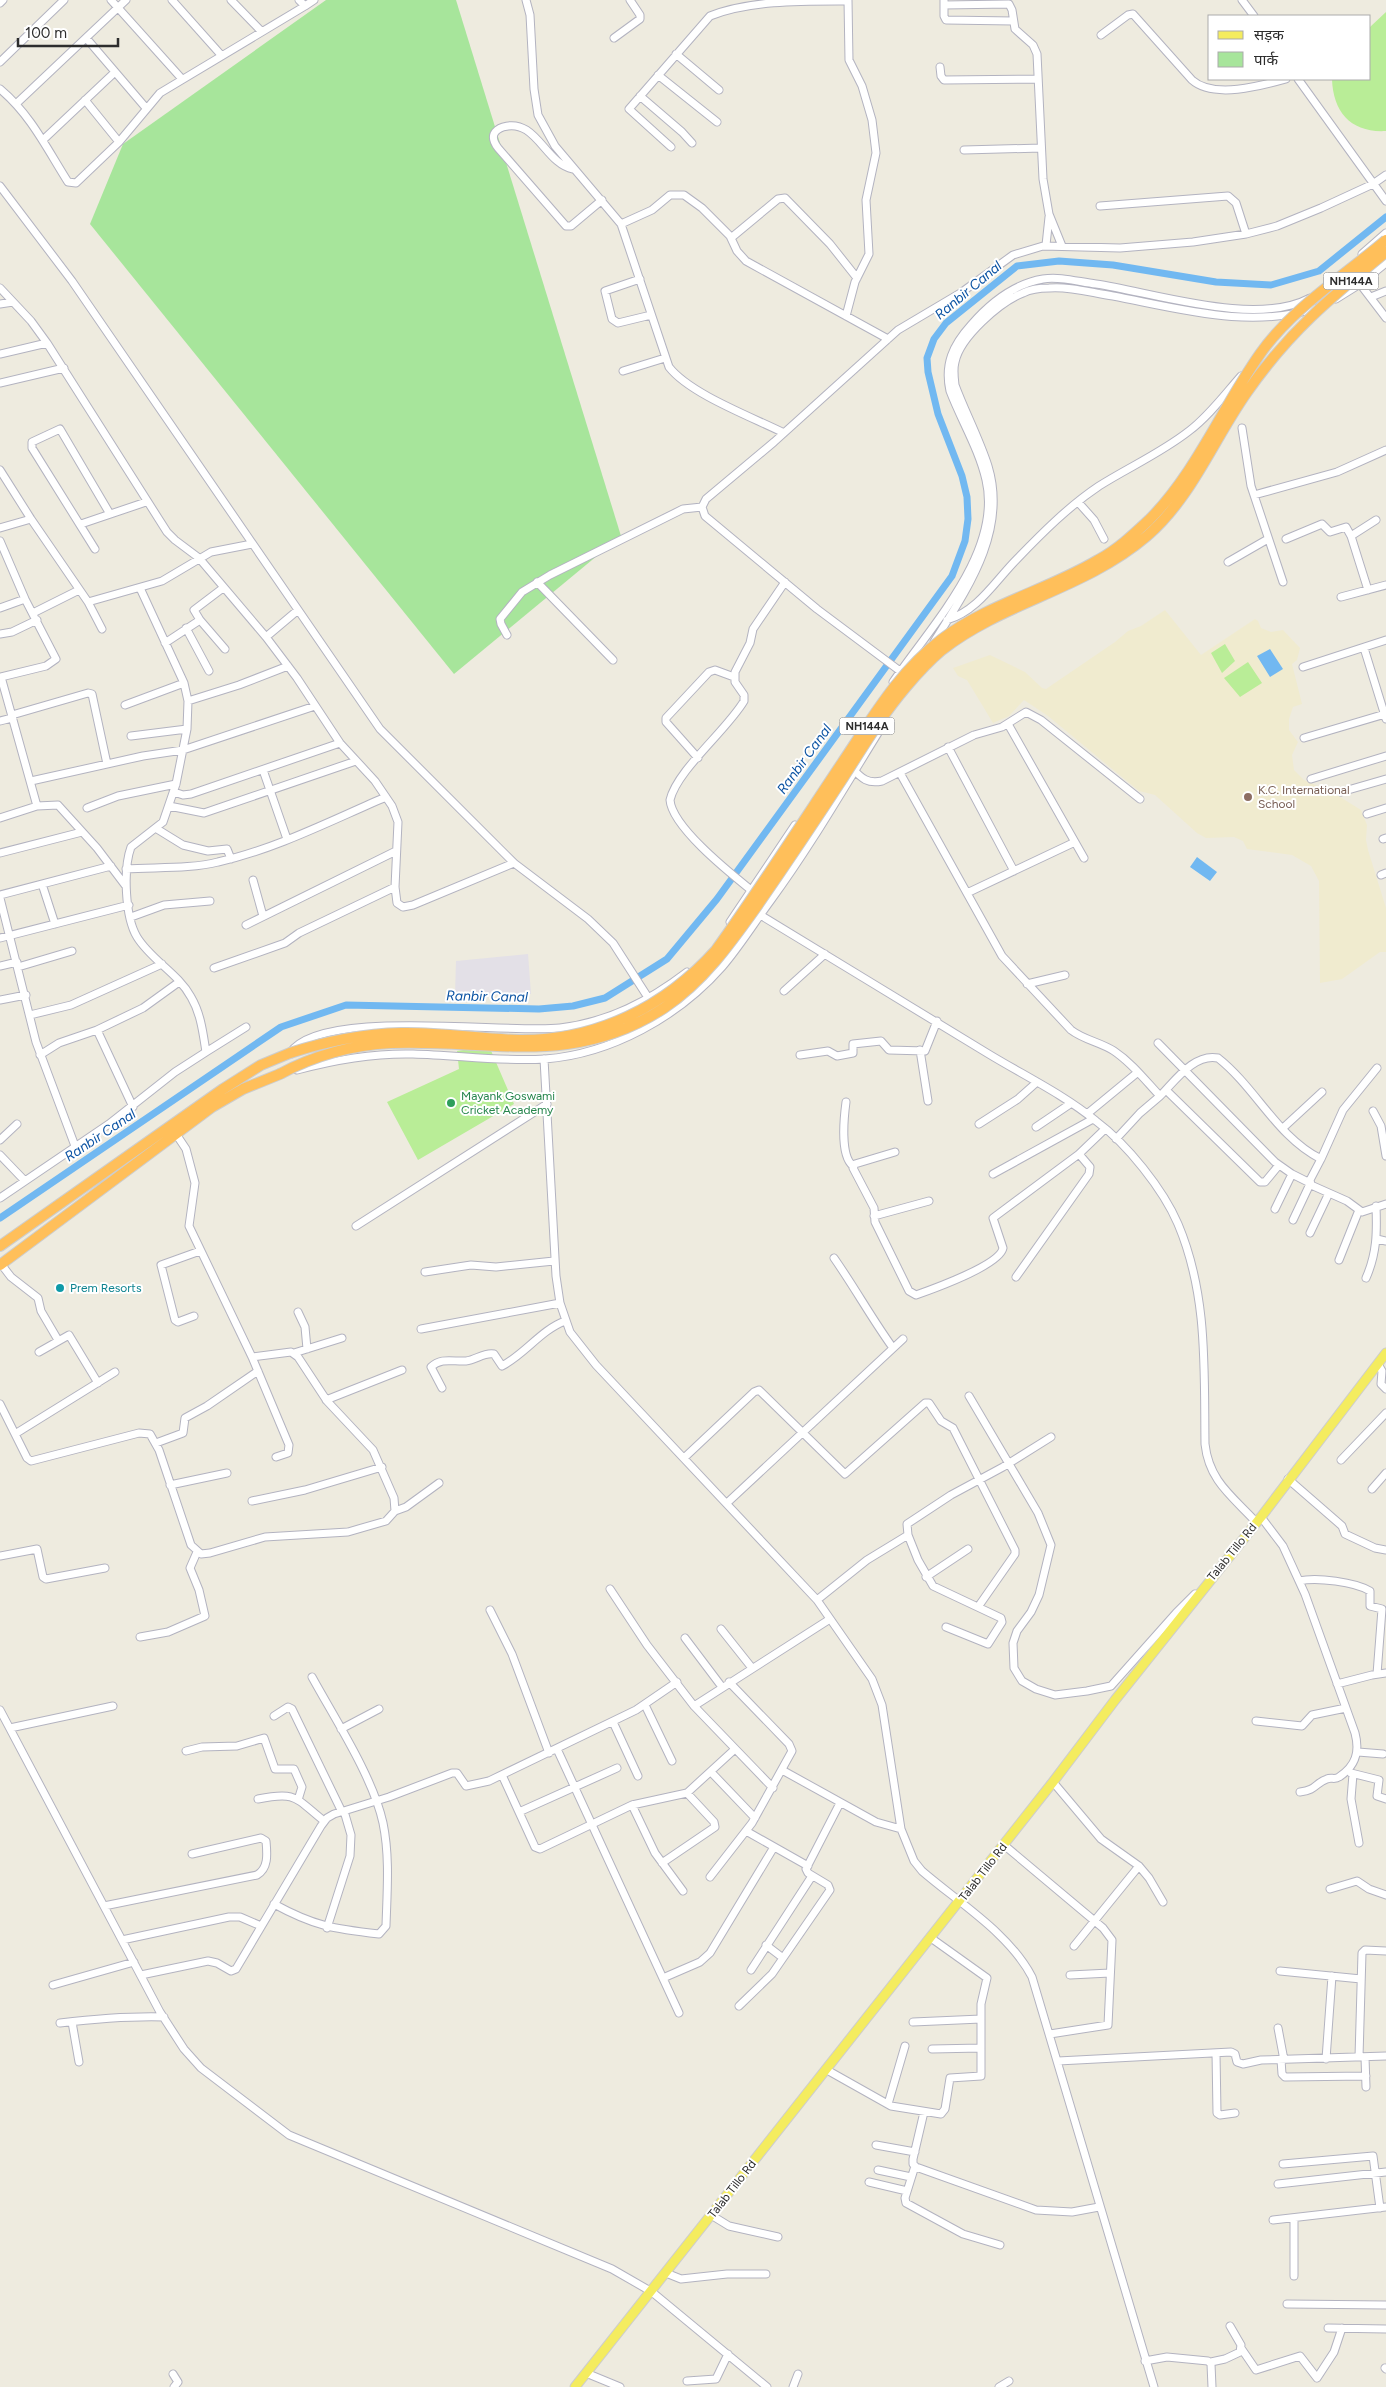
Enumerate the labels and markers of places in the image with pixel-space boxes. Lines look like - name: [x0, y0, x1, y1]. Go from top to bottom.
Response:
- place label: K.C. International School: [1258, 783, 1350, 811]
- marker: K.C. International School: [1242, 791, 1254, 803]
- place label: Mayank Goswami Cricket Academy: [461, 1089, 555, 1117]
- marker: Mayank Goswami Cricket Academy: [445, 1097, 457, 1109]
- place label: Prem Resorts: [70, 1281, 142, 1295]
- marker: Prem Resorts: [54, 1282, 66, 1294]

